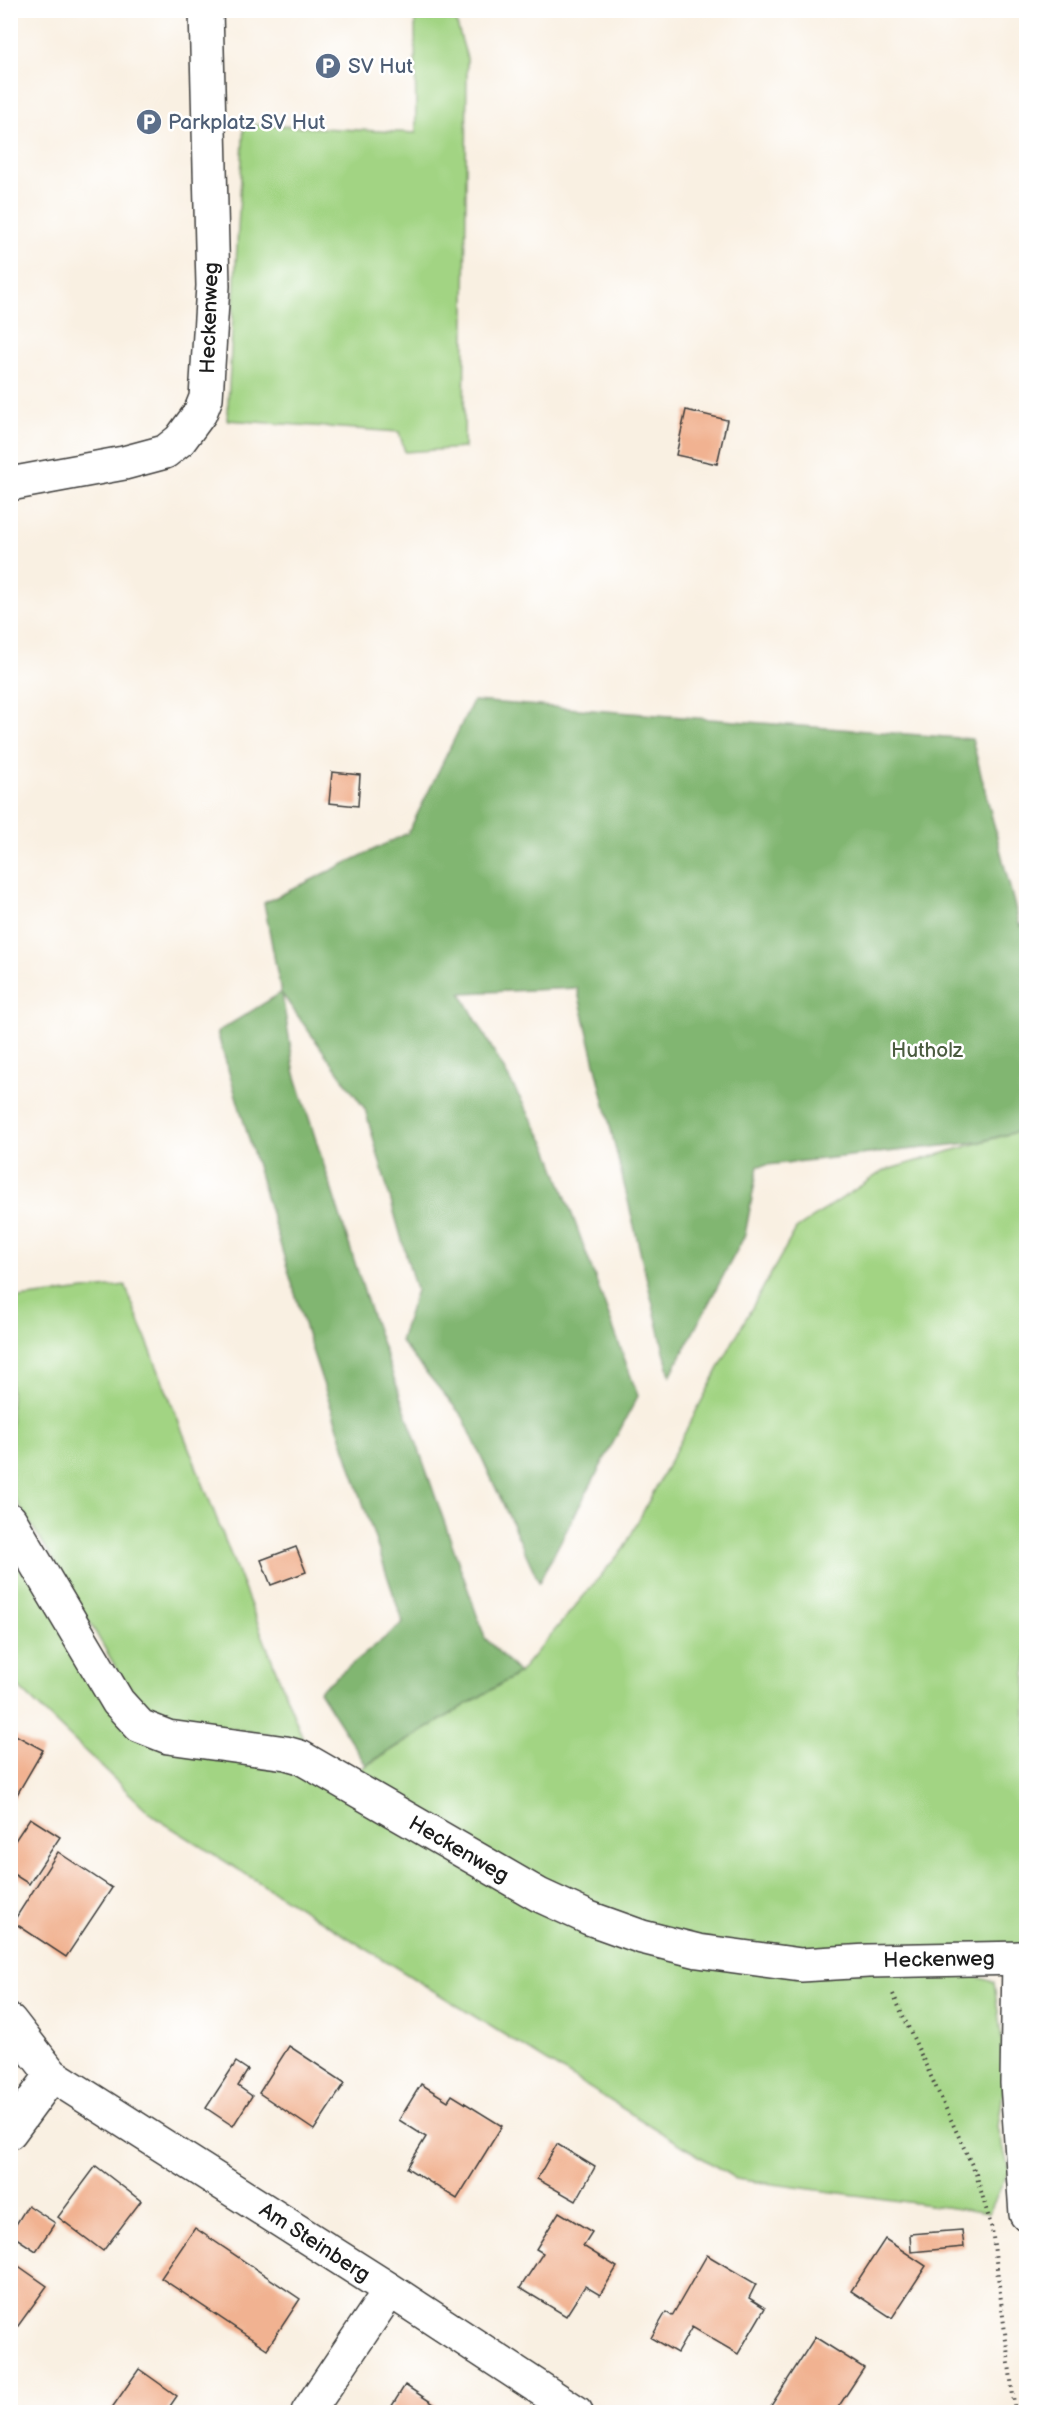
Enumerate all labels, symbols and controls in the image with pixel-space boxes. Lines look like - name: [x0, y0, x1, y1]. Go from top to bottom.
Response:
- parking icon: SV Hut: [313, 51, 343, 81]
- place label: SV Hut: [348, 54, 413, 79]
- parking icon: Parkplatz SV Hut: [134, 107, 164, 137]
- place label: Parkplatz SV Hut: [168, 110, 326, 135]
- street label: Heckenweg: [195, 262, 224, 374]
- park label: Hutholz: [891, 1038, 964, 1063]
- street label: Heckenweg: [404, 1811, 513, 1888]
- street label: Heckenweg: [883, 1946, 995, 1973]
- street label: Am Steinberg: [255, 2197, 375, 2287]

